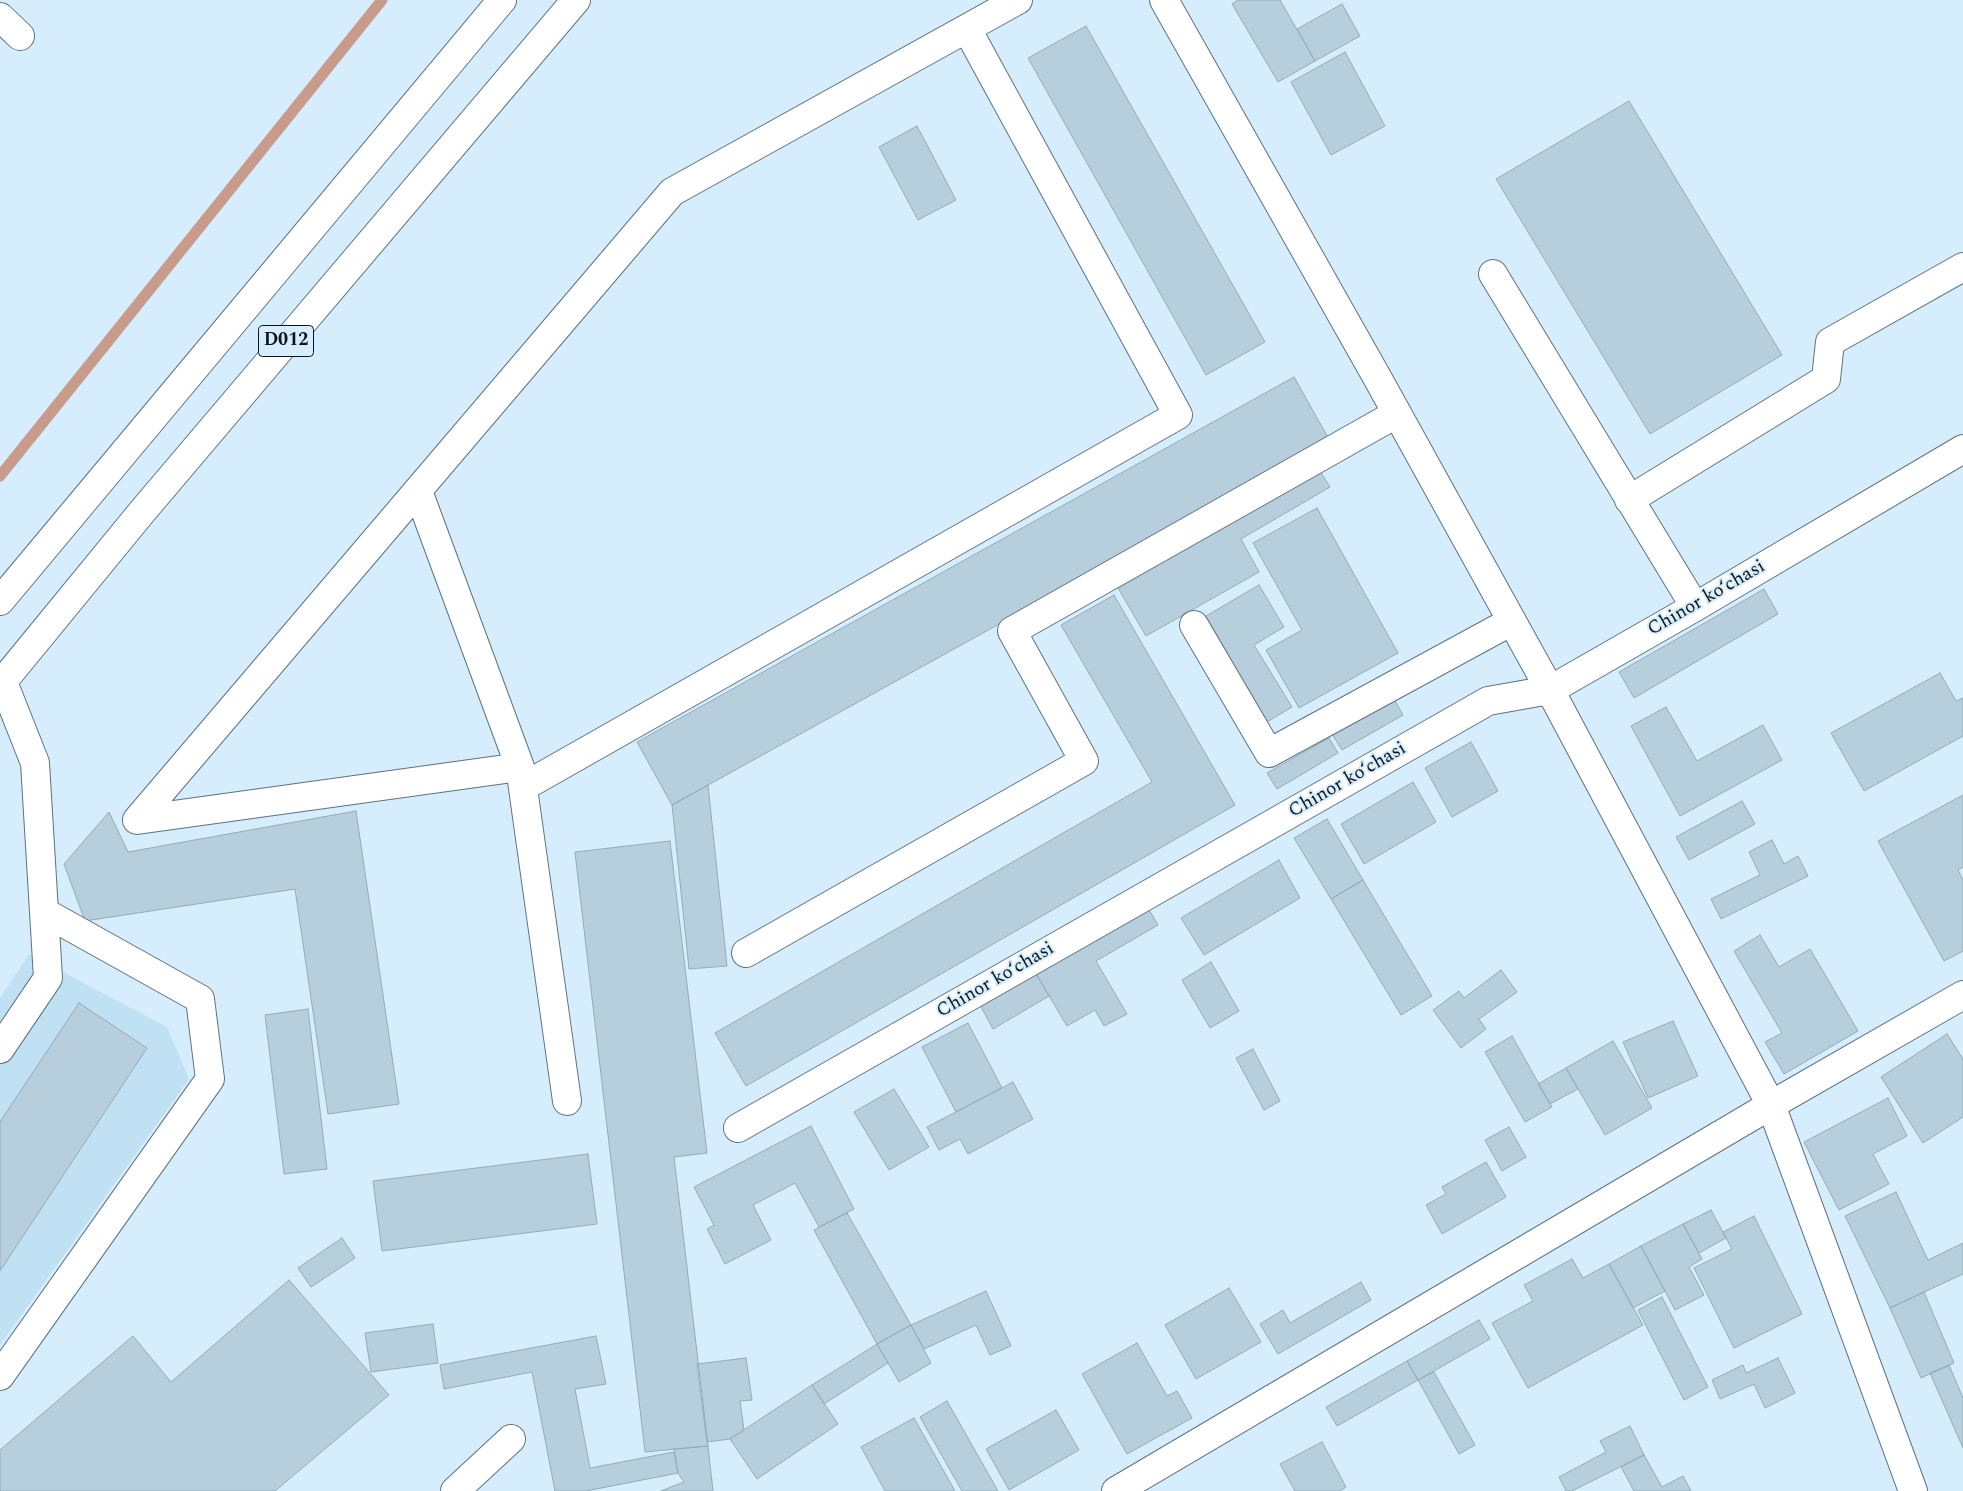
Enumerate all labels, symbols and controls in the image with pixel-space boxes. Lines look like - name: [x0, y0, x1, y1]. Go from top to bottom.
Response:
- road number: D012: [258, 326, 314, 356]
- street label: Chinor ko‘chasi: [1644, 556, 1770, 642]
- street label: Chinor ko‘chasi: [1285, 738, 1411, 824]
- street label: Chinor ko‘chasi: [933, 938, 1059, 1024]

